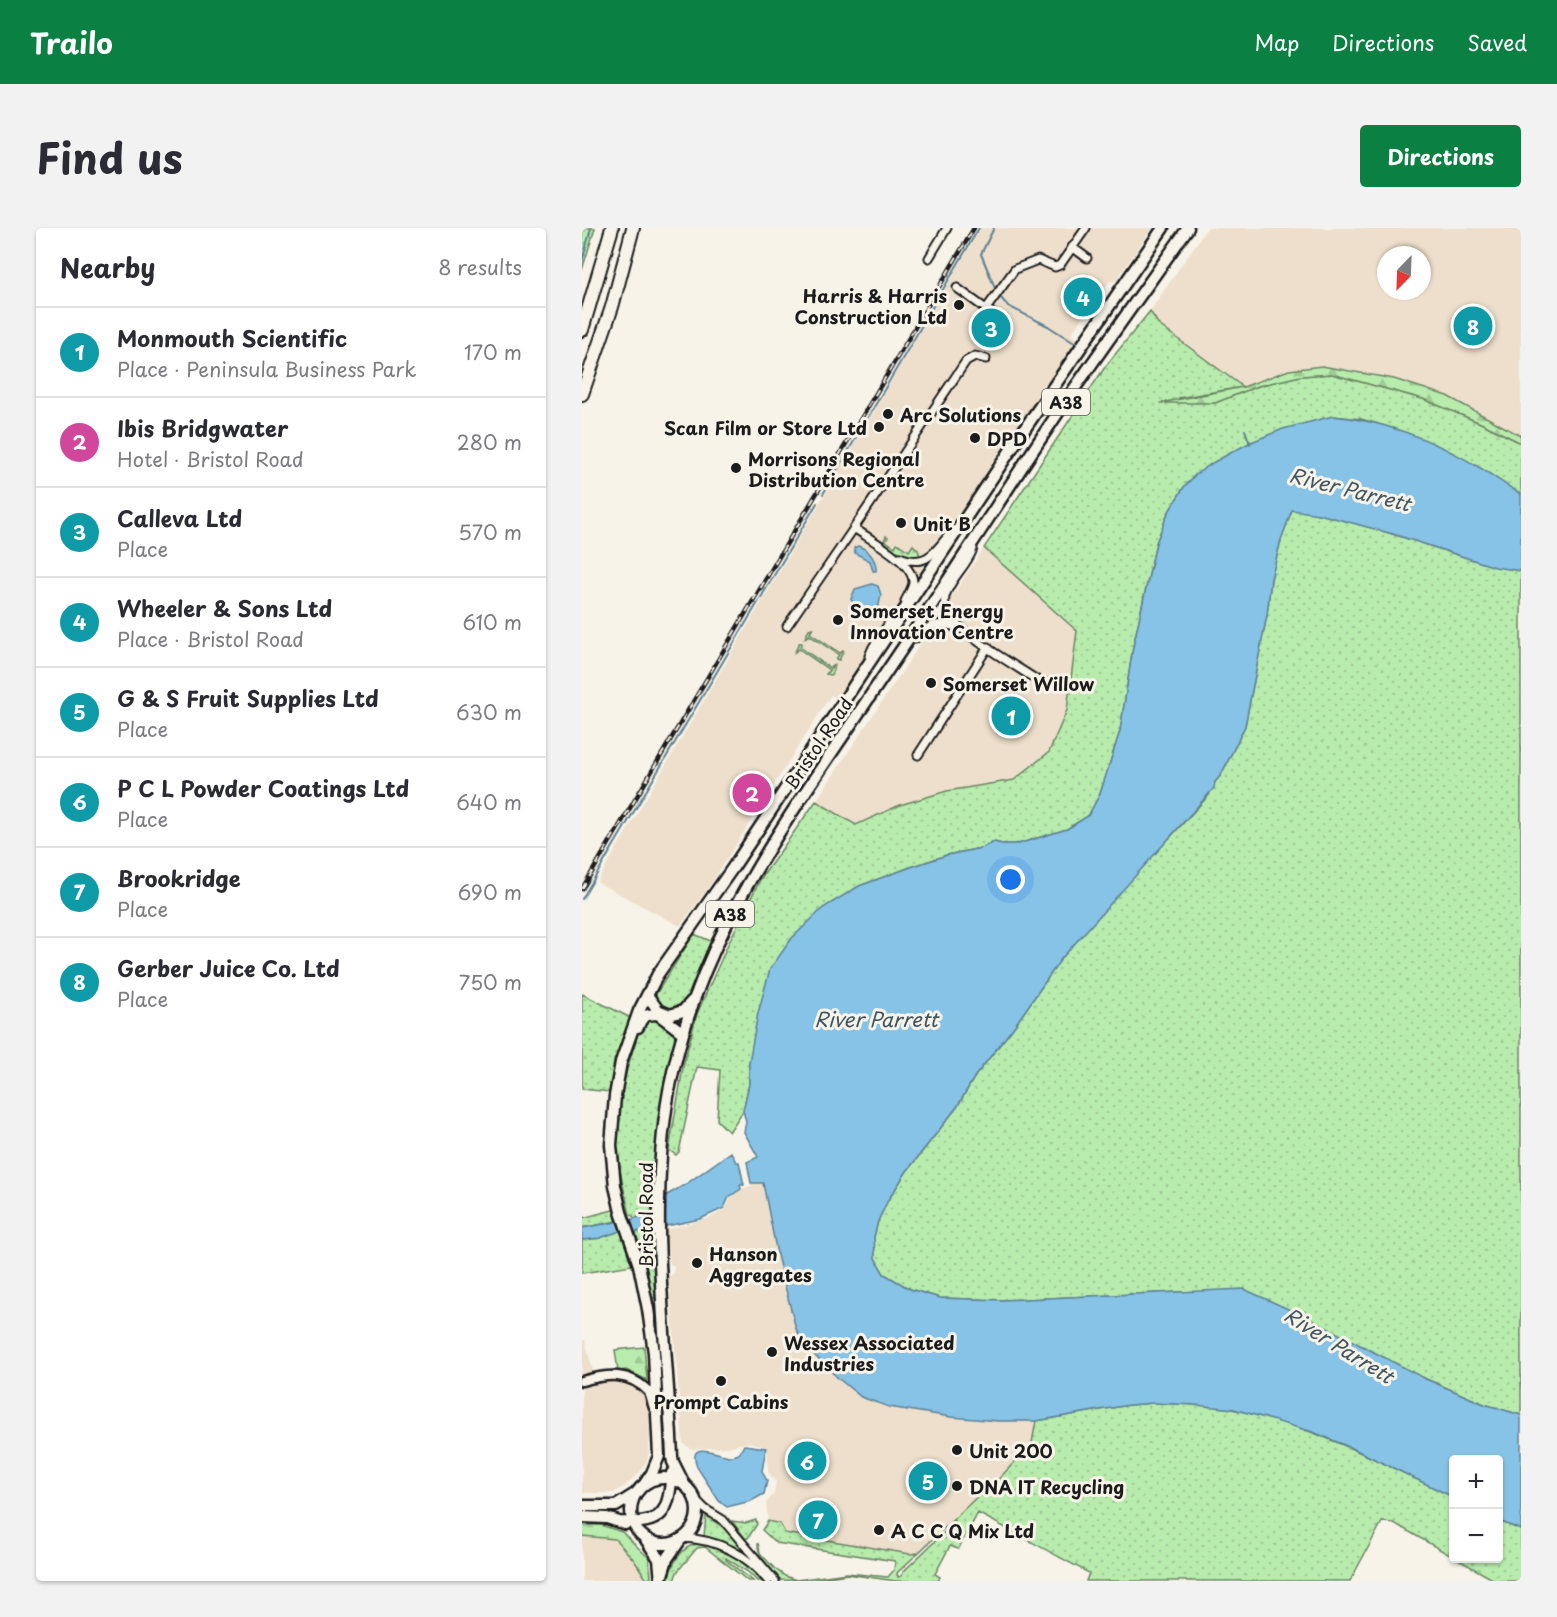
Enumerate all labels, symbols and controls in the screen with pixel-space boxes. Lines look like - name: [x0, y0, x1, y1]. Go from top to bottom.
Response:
- text: Trailo: [30, 21, 113, 64]
- text: Map: [1254, 26, 1299, 58]
- text: Directions: [1332, 26, 1434, 58]
- text: Saved: [1467, 26, 1527, 58]
- text: Find us: [36, 125, 183, 188]
- button: Directions: [1360, 125, 1521, 187]
- north arrow: [1377, 246, 1431, 300]
- text: Nearby: [60, 248, 155, 287]
- text: 8 results: [438, 252, 522, 282]
- pin: 4: [1064, 274, 1102, 320]
- place label: Harris & Harris Construction Ltd: [794, 282, 947, 330]
- marker: Harris & Harris Construction Ltd: [952, 298, 966, 312]
- pin: 8: [1454, 304, 1492, 348]
- pin: 3: [972, 306, 1010, 350]
- text: Monmouth Scientific: [117, 321, 347, 354]
- text: 1: [75, 337, 84, 367]
- text: 170 m: [464, 337, 522, 367]
- text: Place · Peninsula Business Park: [117, 354, 416, 384]
- road number: A38: [1042, 389, 1090, 415]
- place label: Arc Solutions: [899, 401, 1022, 428]
- marker: Arc Solutions: [881, 407, 895, 421]
- text: Ibis Bridgwater: [117, 411, 288, 444]
- place label: Scan Film or Store Ltd: [664, 414, 867, 441]
- marker: Scan Film or Store Ltd: [872, 420, 886, 434]
- place label: DPD: [987, 425, 1027, 452]
- text: 2: [72, 427, 87, 457]
- text: 280 m: [457, 427, 522, 457]
- marker: DPD: [968, 431, 982, 445]
- text: Hotel · Bristol Road: [117, 444, 304, 474]
- place label: Morrisons Regional Distribution Centre: [748, 445, 925, 493]
- water label: River Parrett: [1286, 459, 1416, 519]
- marker: Morrisons Regional Distribution Centre: [729, 461, 743, 475]
- text: Calleva Ltd: [117, 501, 242, 534]
- place label: Unit B: [913, 510, 971, 537]
- marker: Unit B: [894, 516, 908, 530]
- text: 3: [73, 517, 86, 547]
- text: 570 m: [458, 517, 522, 547]
- text: Place: [117, 534, 168, 564]
- text: Wheeler & Sons Ltd: [117, 591, 332, 624]
- place label: Somerset Energy Innovation Centre: [850, 597, 1014, 645]
- text: 4: [73, 607, 86, 637]
- text: 610 m: [462, 607, 522, 637]
- marker: Somerset Energy Innovation Centre: [831, 613, 845, 627]
- text: Place · Bristol Road: [117, 624, 304, 654]
- place label: Somerset Willow: [943, 670, 1094, 697]
- marker: Somerset Willow: [924, 676, 938, 690]
- text: G & S Fruit Supplies Ltd: [117, 681, 379, 714]
- street label: Bristol Road: [777, 691, 859, 795]
- pin: 1: [992, 694, 1030, 738]
- text: 5: [73, 697, 86, 727]
- text: 630 m: [456, 697, 522, 727]
- text: Place: [117, 714, 168, 744]
- pin: 2: [732, 770, 772, 816]
- text: P C L Powder Coatings Ltd: [117, 771, 409, 804]
- text: 6: [72, 787, 87, 817]
- text: 640 m: [456, 787, 522, 817]
- text: Place: [117, 804, 168, 834]
- text: Brookridge: [117, 861, 241, 894]
- your location: [996, 865, 1025, 894]
- text: 7: [74, 877, 85, 907]
- text: 690 m: [458, 877, 522, 907]
- text: Place: [117, 894, 168, 924]
- road number: A38: [706, 901, 754, 927]
- text: Gerber Juice Co. Ltd: [117, 951, 340, 984]
- text: 8: [73, 967, 86, 997]
- text: 750 m: [459, 967, 522, 997]
- text: Place: [117, 984, 168, 1014]
- water label: River Parrett: [814, 1004, 940, 1034]
- street label: Bristol Road: [632, 1162, 659, 1268]
- place label: Hanson Aggregates: [708, 1240, 812, 1288]
- marker: Hanson Aggregates: [690, 1256, 704, 1270]
- water label: River Parrett: [1279, 1300, 1401, 1392]
- place label: Wessex Associated Industries: [784, 1329, 954, 1377]
- marker: Wessex Associated Industries: [765, 1345, 779, 1359]
- marker: Prompt Cabins: [714, 1374, 728, 1388]
- place label: Prompt Cabins: [654, 1388, 789, 1415]
- place label: Unit 200: [969, 1437, 1053, 1464]
- pin: 6: [788, 1438, 826, 1484]
- marker: Unit 200: [950, 1443, 964, 1457]
- map controls: [1449, 1455, 1503, 1563]
- button: +: [1449, 1455, 1503, 1509]
- pin: 5: [908, 1458, 948, 1504]
- place label: DNA IT Recycling: [969, 1473, 1124, 1500]
- marker: DNA IT Recycling: [950, 1479, 964, 1493]
- pin: 7: [798, 1498, 838, 1542]
- button: −: [1449, 1509, 1503, 1563]
- place label: A C C Q Mix Ltd: [891, 1517, 1034, 1544]
- marker: A C C Q Mix Ltd: [872, 1523, 886, 1537]

